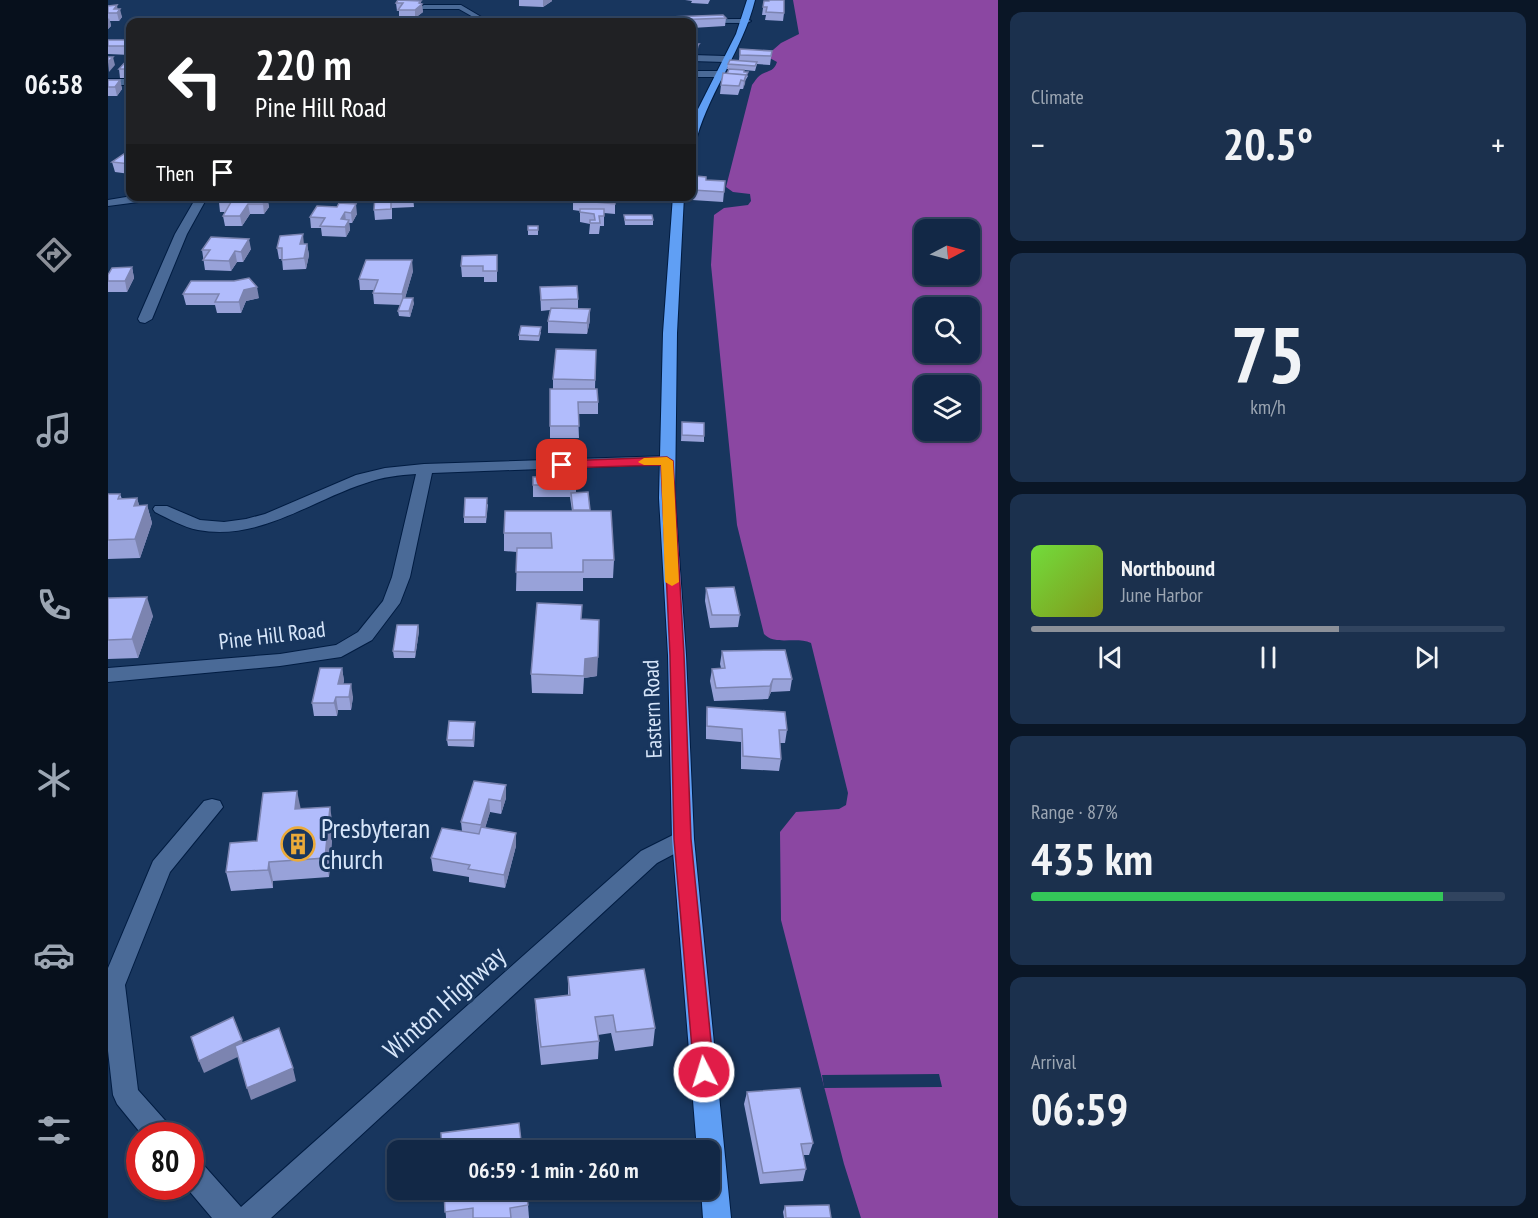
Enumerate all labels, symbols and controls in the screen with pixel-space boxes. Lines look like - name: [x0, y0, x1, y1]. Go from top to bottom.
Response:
- text: 220 m: [255, 37, 352, 92]
- icon: left: [156, 42, 234, 120]
- text: 06:58: [25, 67, 83, 101]
- text: Climate: [1031, 84, 1084, 110]
- text: Pine Hill Road: [255, 90, 386, 124]
- text: 20.5°: [1223, 114, 1313, 172]
- text: −: [1031, 123, 1045, 166]
- text: +: [1491, 123, 1505, 166]
- icon: arrive: [206, 156, 239, 189]
- text: Then: [156, 159, 194, 187]
- north arrow: [914, 219, 980, 285]
- map controls: [914, 219, 980, 441]
- icon: directions: [33, 234, 75, 276]
- button: search: [914, 297, 980, 363]
- text: 75: [1231, 304, 1305, 405]
- button: layers: [914, 375, 980, 441]
- text: km/h: [1250, 394, 1286, 420]
- icon: music: [33, 409, 75, 451]
- pin: [536, 439, 587, 490]
- icon: arrive: [545, 448, 578, 481]
- text: Northbound: [1121, 554, 1215, 582]
- text: June Harbor: [1121, 582, 1203, 608]
- icon: phone: [33, 584, 75, 626]
- street label: Pine Hill Road: [217, 615, 327, 655]
- icon: previous: [1094, 641, 1127, 674]
- icon: pause: [1252, 641, 1285, 674]
- icon: next: [1410, 641, 1443, 674]
- street label: Eastern Road: [636, 659, 668, 759]
- icon: climate: [33, 759, 75, 801]
- text: Range · 87%: [1031, 799, 1118, 825]
- place label: Presbyteran church: [321, 811, 430, 876]
- building icon: Presbyteran church: [280, 826, 316, 862]
- text: 435 km: [1031, 829, 1153, 887]
- icon: car: [33, 934, 75, 976]
- street label: Winton Highway: [376, 938, 513, 1066]
- position arrow: [672, 1040, 736, 1104]
- text: Arrival: [1031, 1049, 1076, 1075]
- text: 06:59: [1031, 1079, 1128, 1137]
- icon: filters: [33, 1109, 75, 1151]
- speed limit sign: 80: [126, 1122, 204, 1200]
- text: 06:59 · 1 min · 260 m: [468, 1156, 639, 1184]

